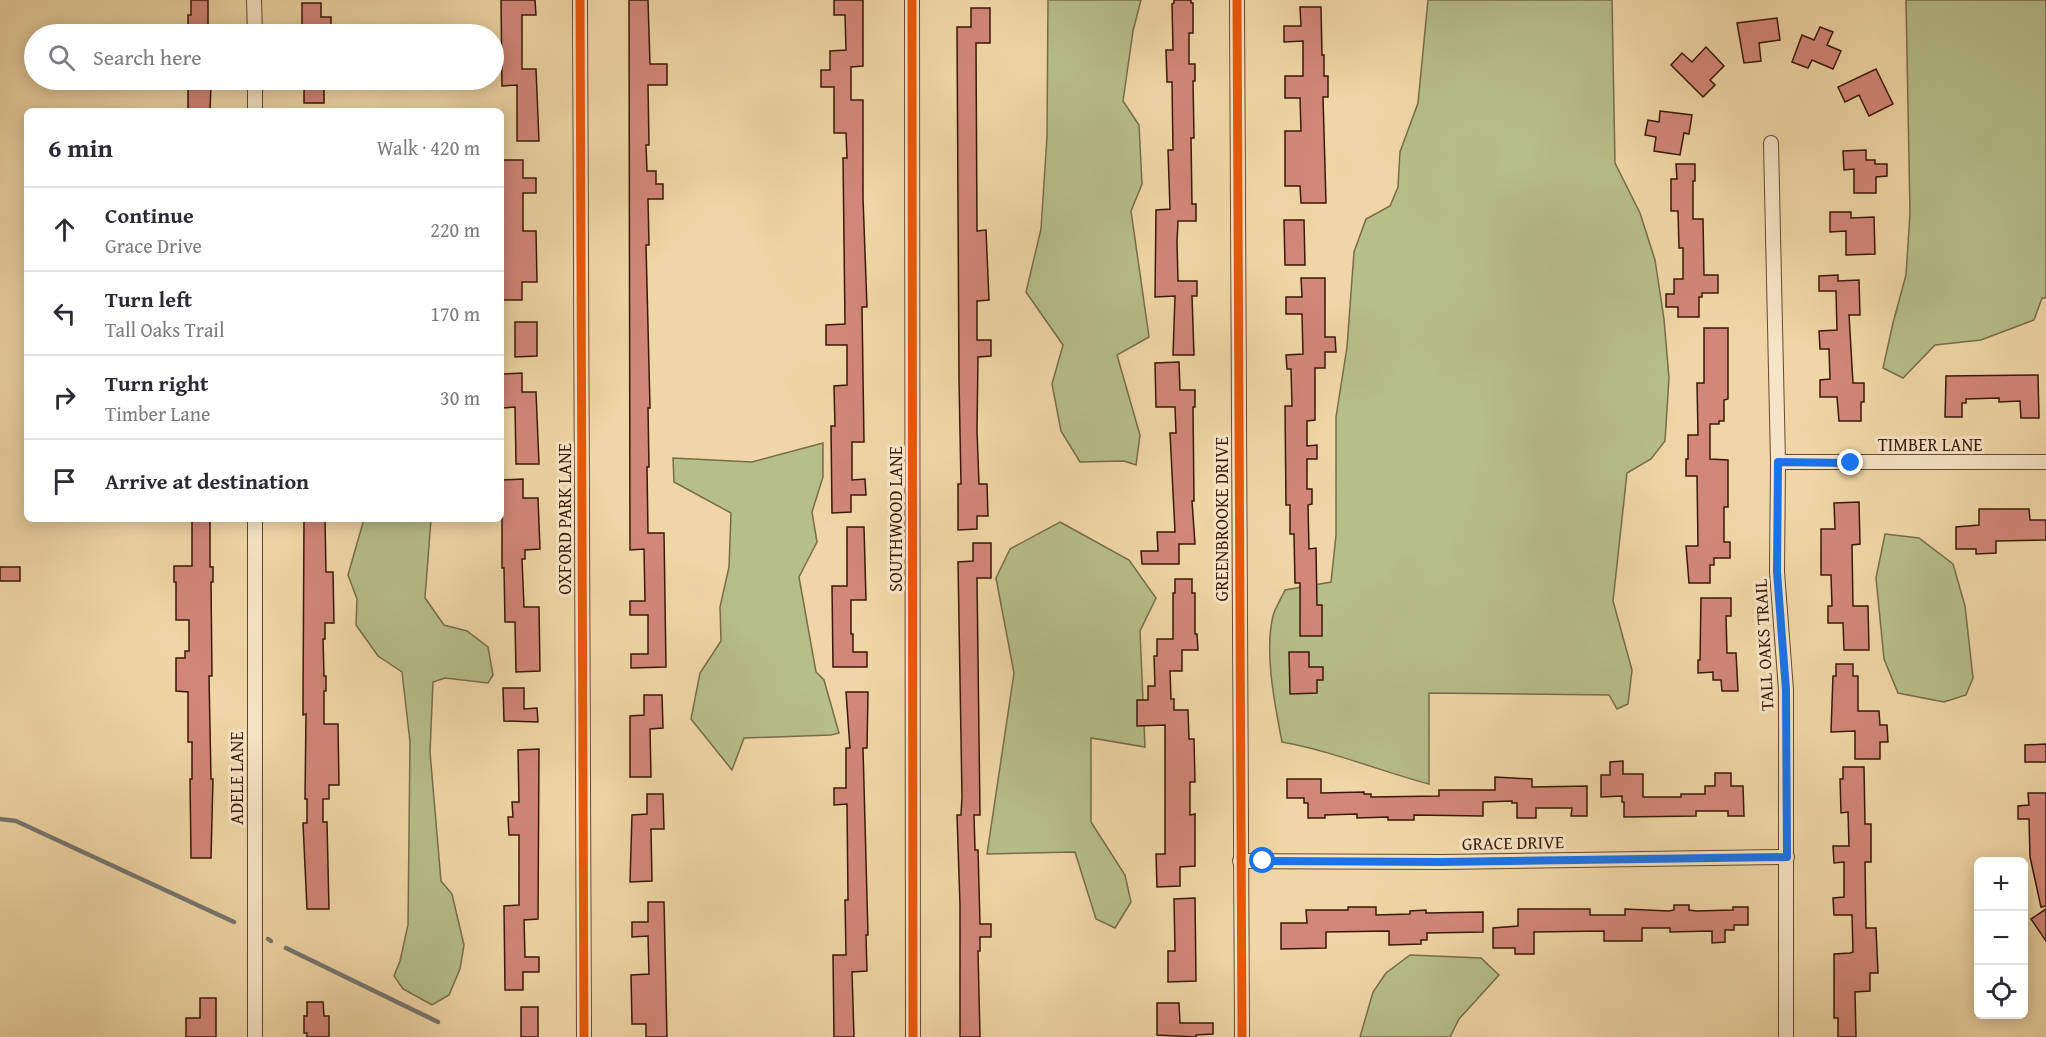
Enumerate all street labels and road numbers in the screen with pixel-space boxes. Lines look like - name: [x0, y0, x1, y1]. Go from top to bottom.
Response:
- street label: TIMBER LANE: [1878, 431, 1982, 458]
- street label: GREENBROOKE DRIVE: [1208, 437, 1235, 601]
- street label: OXFORD PARK LANE: [551, 443, 578, 595]
- street label: SOUTHWOOD LANE: [882, 446, 909, 592]
- street label: TALL OAKS TRAIL: [1747, 578, 1780, 712]
- street label: ADELE LANE: [223, 731, 250, 825]
- street label: GRACE DRIVE: [1462, 828, 1564, 857]

